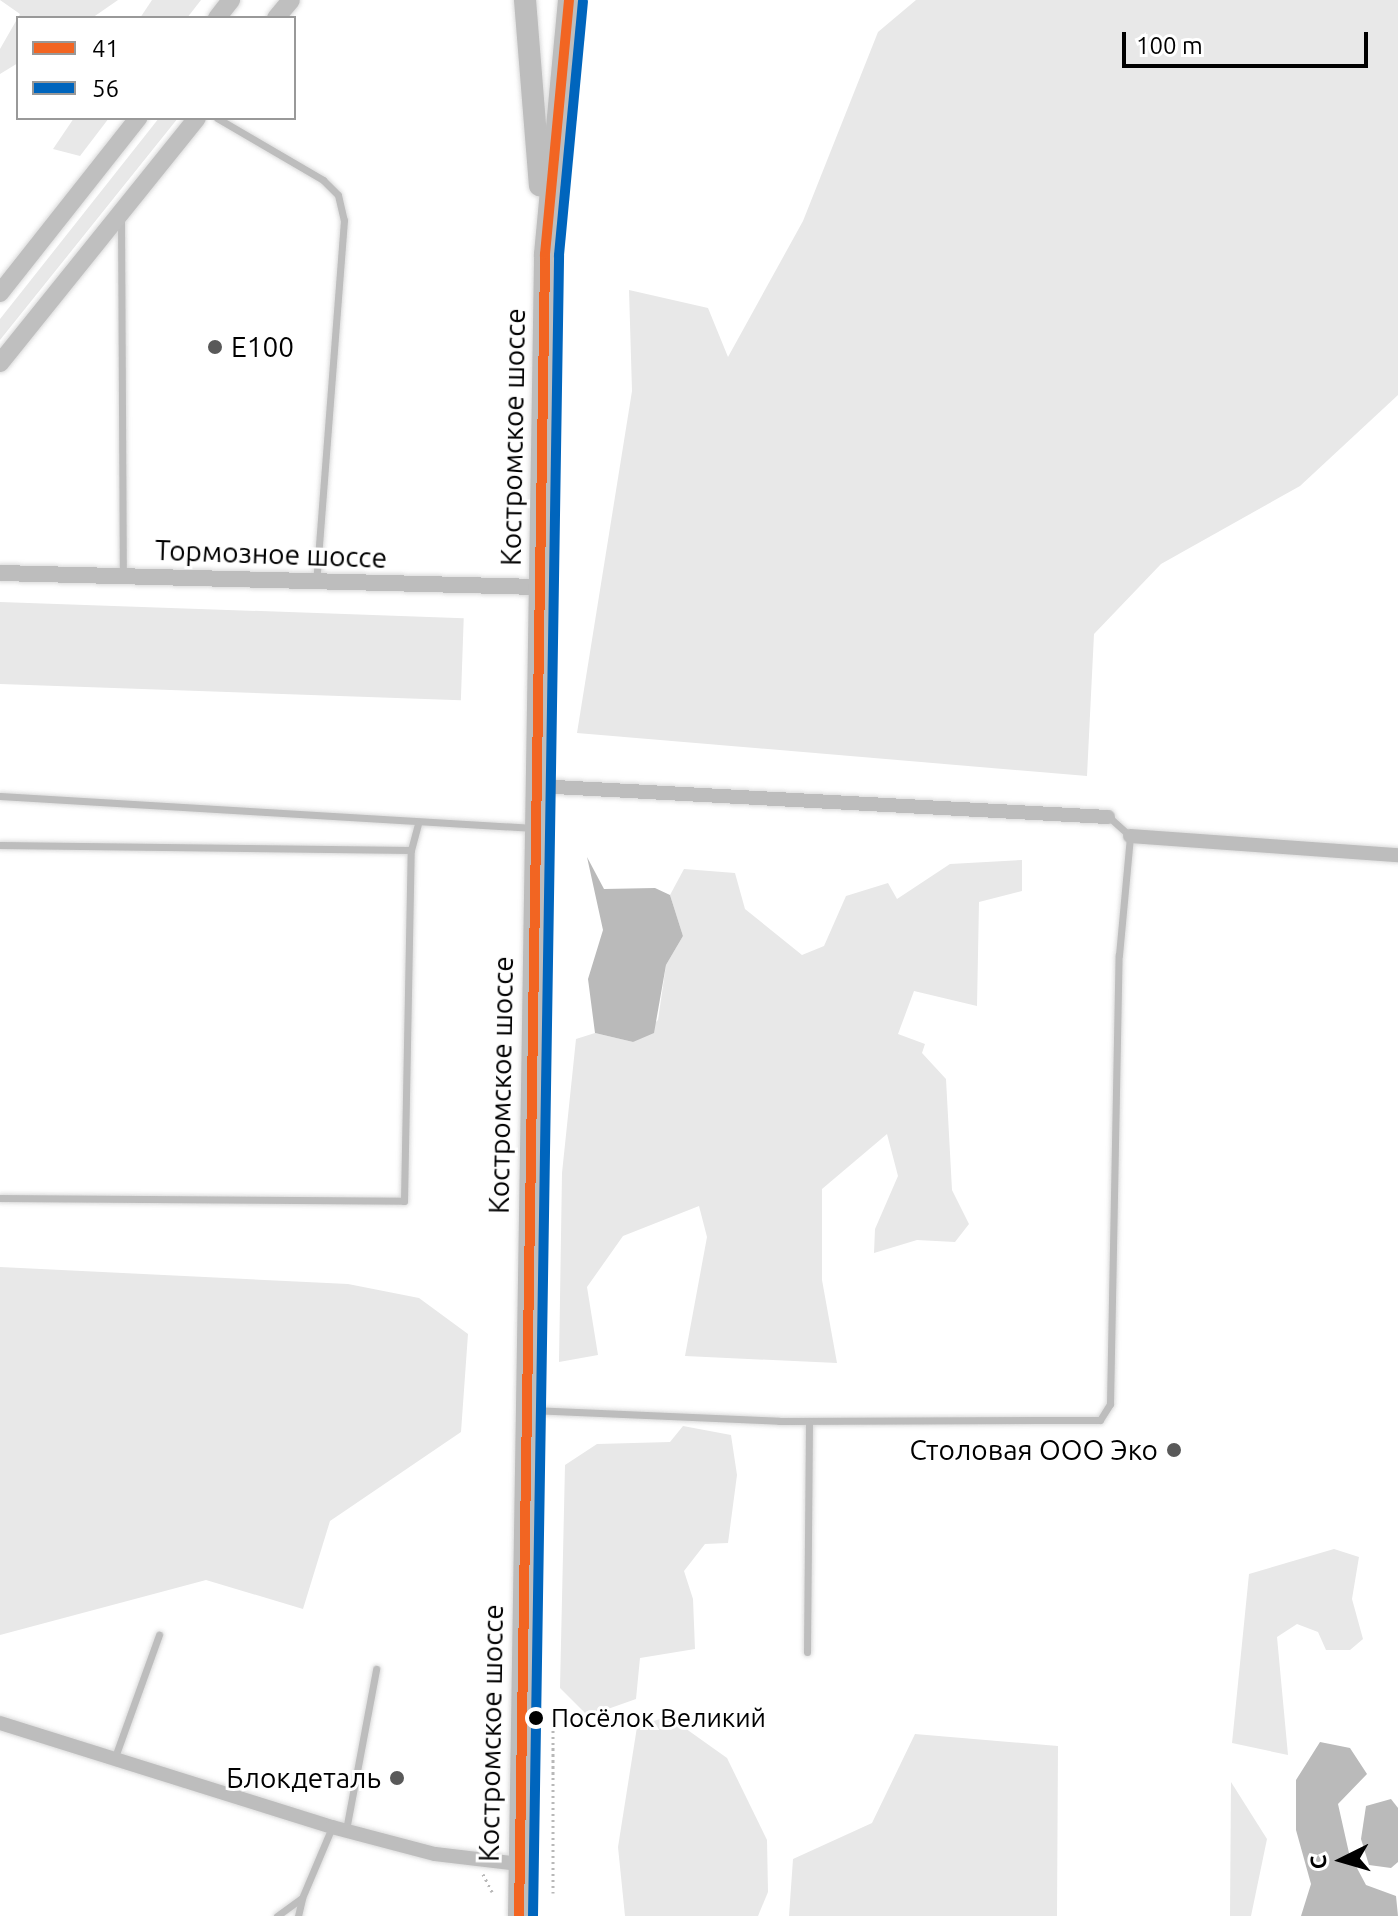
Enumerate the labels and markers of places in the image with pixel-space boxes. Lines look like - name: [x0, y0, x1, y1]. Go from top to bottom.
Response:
- place label: E100: [231, 330, 294, 364]
- marker: E100: [206, 338, 224, 356]
- place label: Столовая ООО Эко: [909, 1433, 1158, 1467]
- marker: Столовая ООО Эко: [1165, 1441, 1183, 1459]
- place label: Посёлок Великий: [551, 1702, 766, 1734]
- marker: Посёлок Великий: [528, 1710, 544, 1726]
- place label: Блокдеталь: [226, 1761, 381, 1795]
- marker: Блокдеталь: [388, 1769, 406, 1787]

